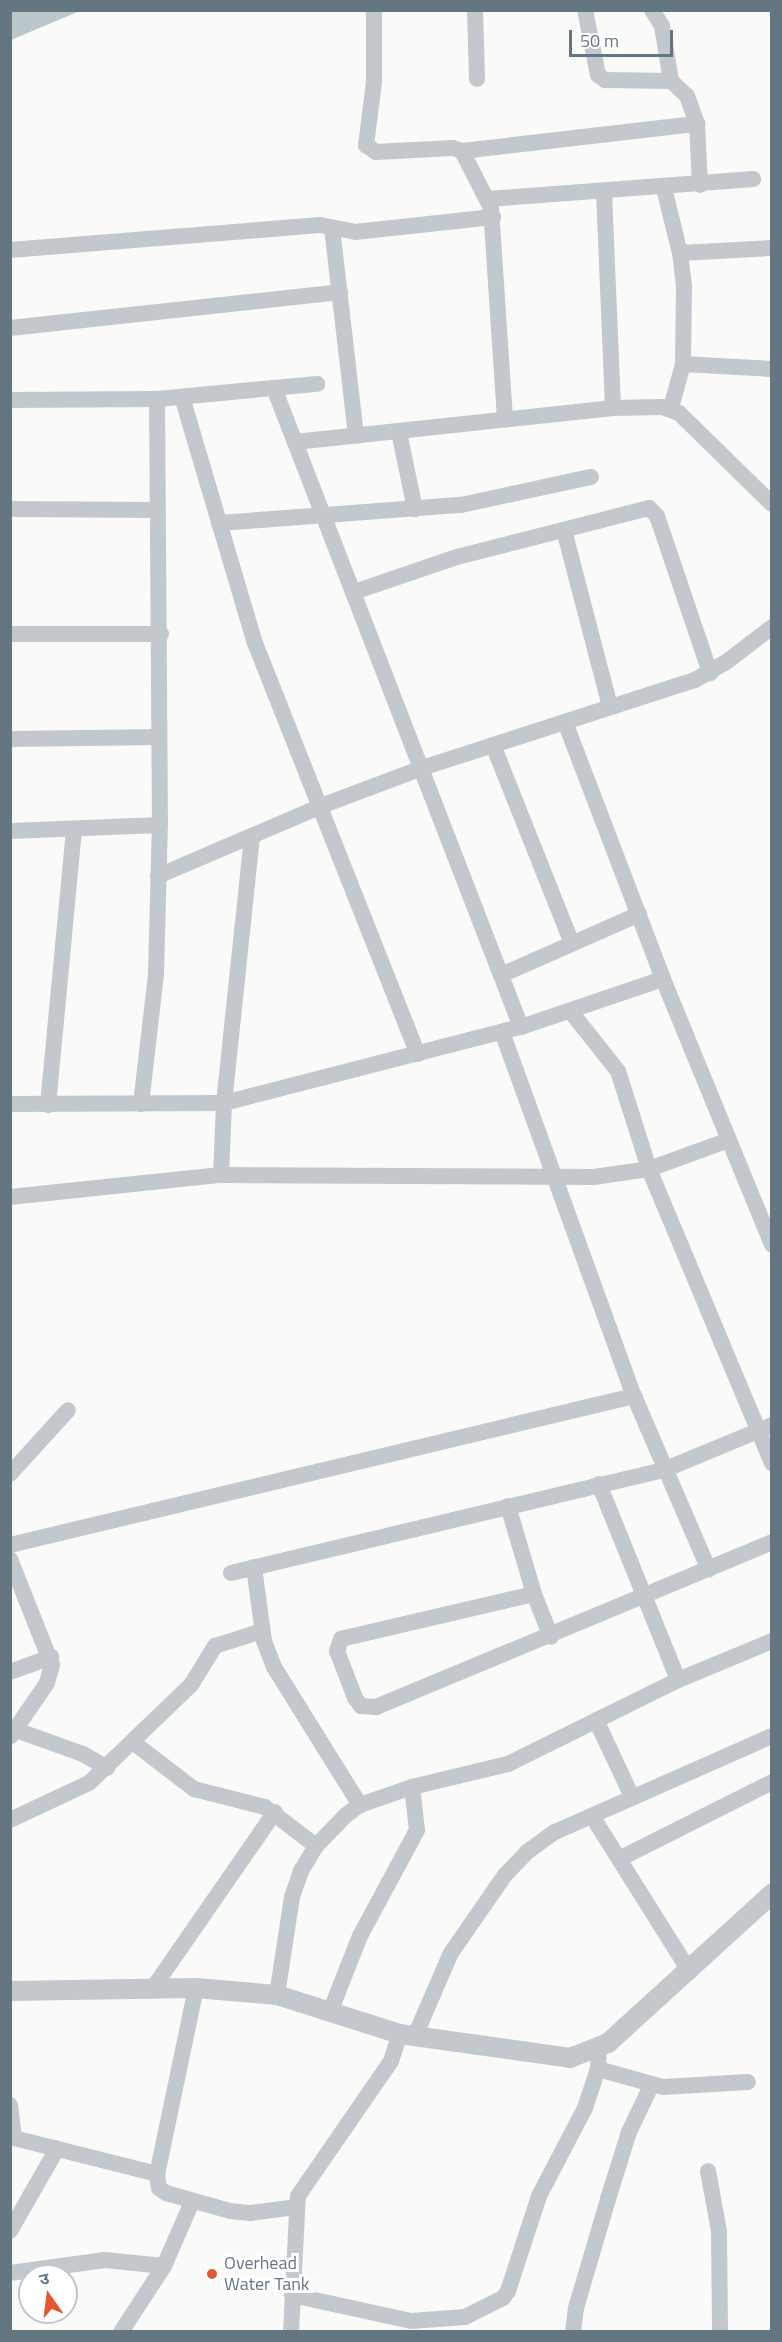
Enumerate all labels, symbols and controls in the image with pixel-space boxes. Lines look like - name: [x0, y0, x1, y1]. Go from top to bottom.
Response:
- scale bar: [572, 18, 676, 56]
- text: 50 m: [580, 27, 619, 54]
- place label: Overhead Water Tank: [224, 2253, 309, 2296]
- north arrow: [18, 2264, 78, 2324]
- text: उ: [37, 2266, 52, 2291]
- marker: Overhead Water Tank: [205, 2267, 219, 2281]

